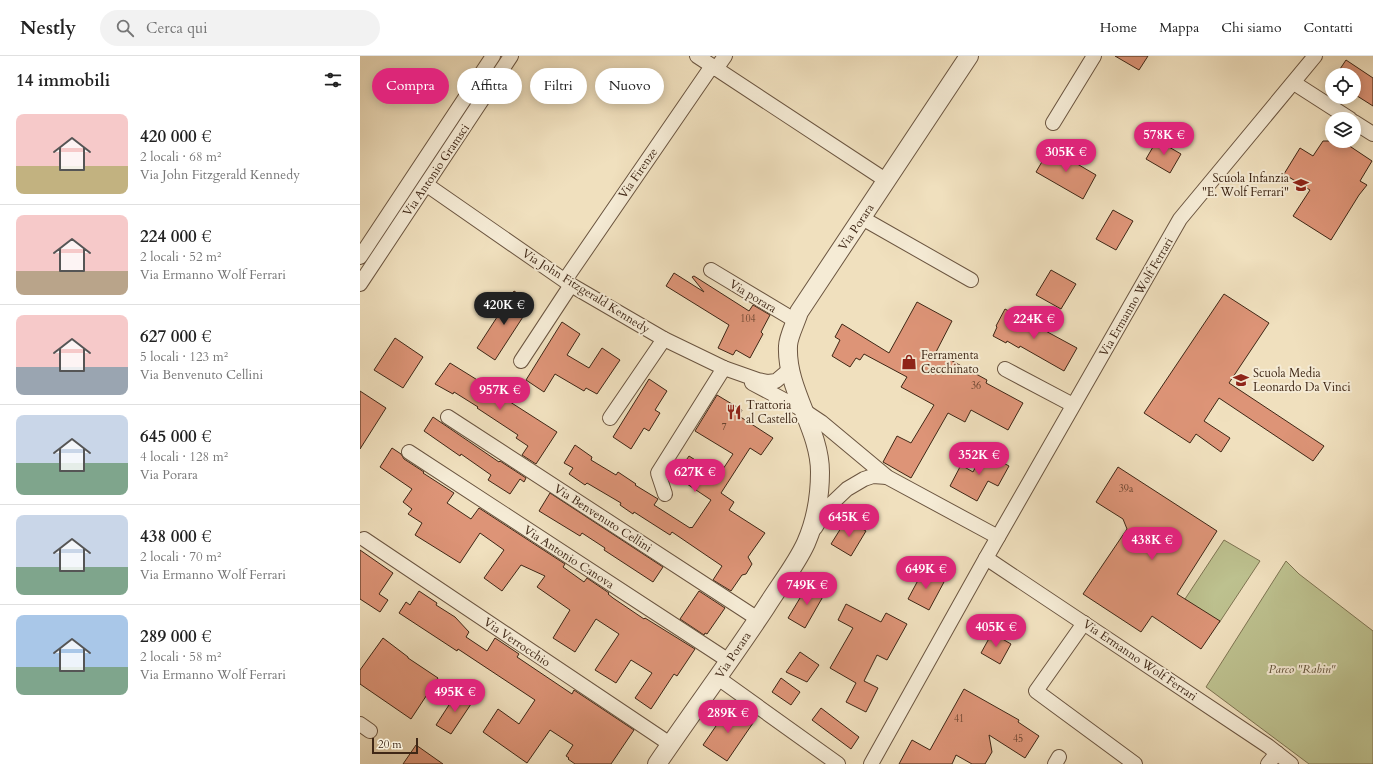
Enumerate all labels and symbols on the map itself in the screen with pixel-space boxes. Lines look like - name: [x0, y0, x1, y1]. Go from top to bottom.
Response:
- street label: Via Antonio Gramsci: [399, 120, 473, 219]
- pin: 578K €: [1131, 122, 1197, 156]
- pin: 305K €: [1033, 139, 1099, 173]
- street label: Via Firenze: [615, 145, 661, 201]
- place label: Scuola Infanzia "E. Wolf Ferrari": [1202, 170, 1290, 200]
- school or university icon: Scuola Infanzia "E. Wolf Ferrari": [1292, 176, 1310, 194]
- street label: Via Porara: [834, 200, 878, 254]
- street label: Via Ermanno Wolf Ferrari: [1095, 234, 1177, 359]
- street label: Via John Fitzgerald Kennedy: [519, 245, 653, 337]
- street label: Via porara: [726, 276, 780, 317]
- pin: 420K €: [471, 292, 537, 326]
- pin: 224K €: [1001, 306, 1067, 340]
- house number: 104: [740, 312, 756, 326]
- place label: Ferramenta Cecchinato: [921, 347, 979, 377]
- shop icon: Ferramenta Cecchinato: [900, 353, 918, 371]
- place label: Scuola Media Leonardo Da Vinci: [1253, 365, 1351, 395]
- school or university icon: Scuola Media Leonardo Da Vinci: [1232, 371, 1250, 389]
- pin: 957K €: [467, 377, 533, 411]
- house number: 36: [971, 379, 981, 393]
- place label: Trattoria al Castello: [746, 397, 798, 427]
- restaurant icon: Trattoria al Castello: [725, 403, 743, 421]
- house number: 7: [721, 420, 727, 434]
- pin: 352K €: [946, 442, 1012, 476]
- pin: 627K €: [662, 459, 728, 493]
- street label: Via Benvenuto Cellini: [551, 480, 656, 556]
- house number: 39a: [1119, 482, 1134, 496]
- pin: 645K €: [816, 504, 882, 538]
- street label: Via Antonio Canova: [521, 522, 618, 593]
- pin: 438K €: [1119, 527, 1185, 561]
- pin: 649K €: [893, 556, 959, 590]
- pin: 749K €: [774, 572, 840, 606]
- street label: Via Verrocchio: [480, 614, 554, 671]
- pin: 405K €: [963, 614, 1029, 648]
- street label: Via Ermanno Wolf Ferrari: [1080, 616, 1201, 705]
- street label: Via Porara: [711, 628, 755, 682]
- park label: Parco "Rabin": [1268, 661, 1336, 677]
- pin: 495K €: [422, 679, 488, 713]
- pin: 289K €: [695, 700, 761, 734]
- house number: 41: [954, 712, 964, 726]
- house number: 45: [1013, 732, 1023, 746]
- scale bar: [372, 736, 418, 755]

